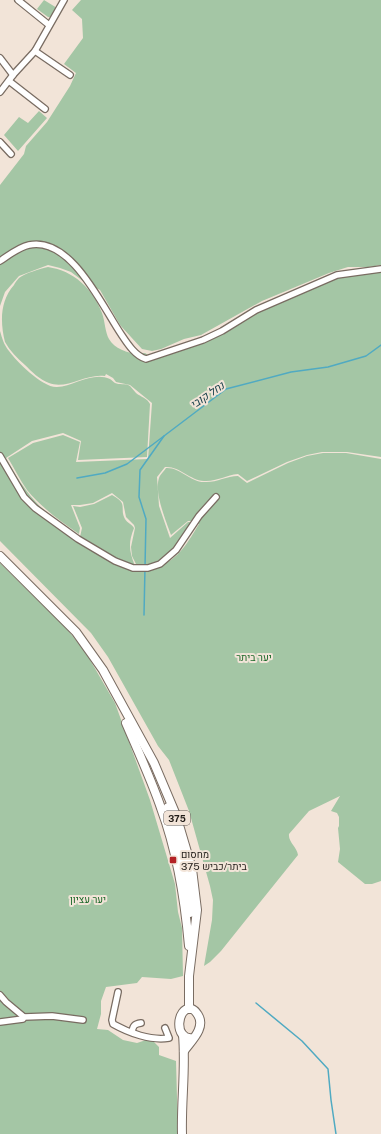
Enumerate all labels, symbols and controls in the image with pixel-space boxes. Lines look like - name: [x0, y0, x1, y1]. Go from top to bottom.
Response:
- water label: נחל קובי: [188, 379, 228, 411]
- park label: יער ביתר: [236, 651, 272, 663]
- road number: 375: [164, 811, 190, 825]
- place label: מחסום ביתר/כביש 375: [181, 848, 247, 872]
- marker: מחסום ביתר/כביש 375: [168, 855, 178, 865]
- park label: יער עציון: [70, 893, 106, 905]

